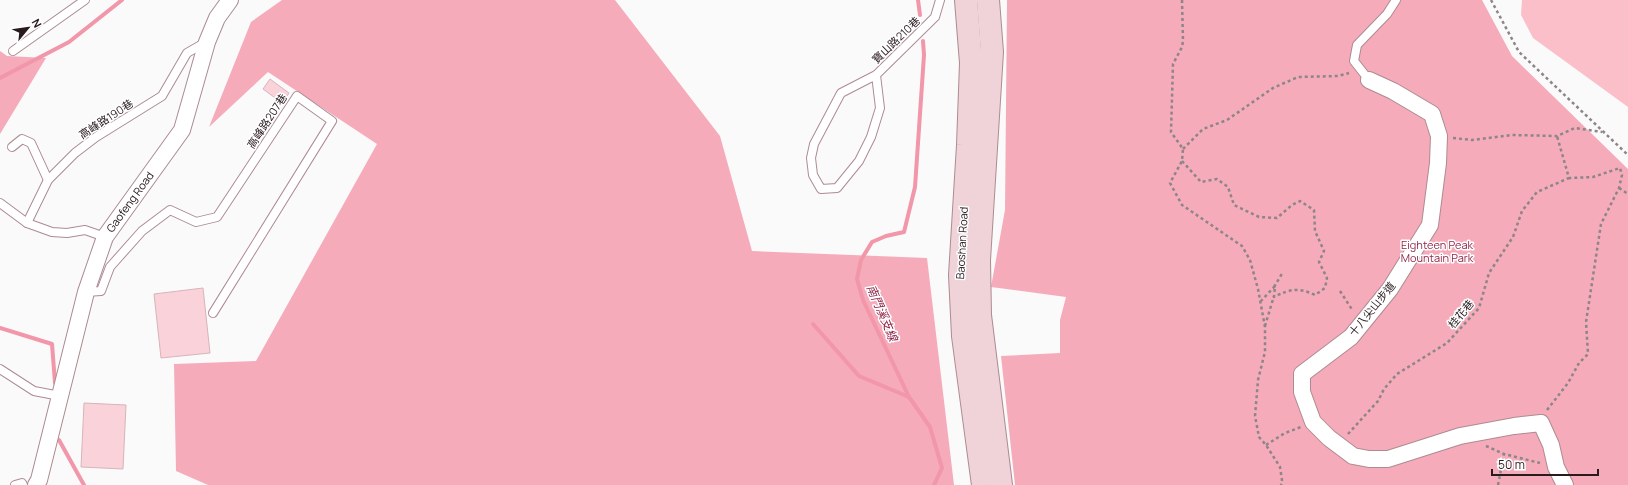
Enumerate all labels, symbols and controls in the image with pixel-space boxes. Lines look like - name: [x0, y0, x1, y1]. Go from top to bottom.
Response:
- north arrow: [8, 8, 48, 48]
- street label: 寶山路210巷: [868, 13, 923, 66]
- text: N: [29, 16, 46, 30]
- street label: 高峰路207巷: [243, 90, 290, 151]
- street label: 高峰路190巷: [76, 95, 136, 142]
- street label: Gaofeng Road: [102, 168, 157, 235]
- street label: Baoshan Road: [952, 206, 971, 280]
- park label: Eighteen Peak Mountain Park: [1401, 237, 1474, 265]
- street label: 十八尖山步道: [1345, 278, 1398, 339]
- water label: 南門溪支線: [863, 282, 903, 346]
- street label: 桂花巷: [1444, 296, 1477, 331]
- scale bar: [1492, 451, 1598, 477]
- text: 50 m: [1498, 456, 1525, 473]

